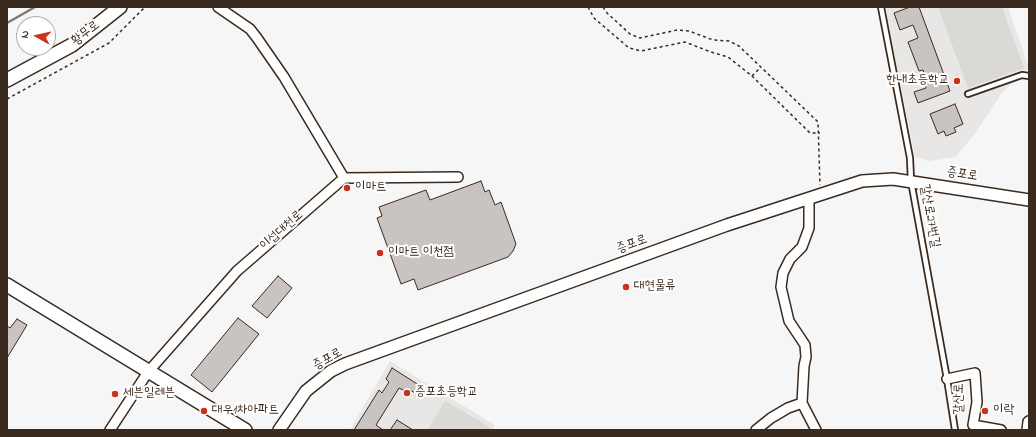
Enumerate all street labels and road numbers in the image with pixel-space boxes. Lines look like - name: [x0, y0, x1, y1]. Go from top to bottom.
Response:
- street label: 황무로: [69, 18, 103, 50]
- street label: 증포로: [945, 165, 979, 185]
- street label: 갈산로27번길: [916, 183, 942, 249]
- street label: 이섭대천로: [257, 208, 307, 254]
- street label: 증포로: [615, 232, 649, 258]
- street label: 증포로: [310, 346, 346, 374]
- street label: 갈산로: [952, 383, 968, 415]

